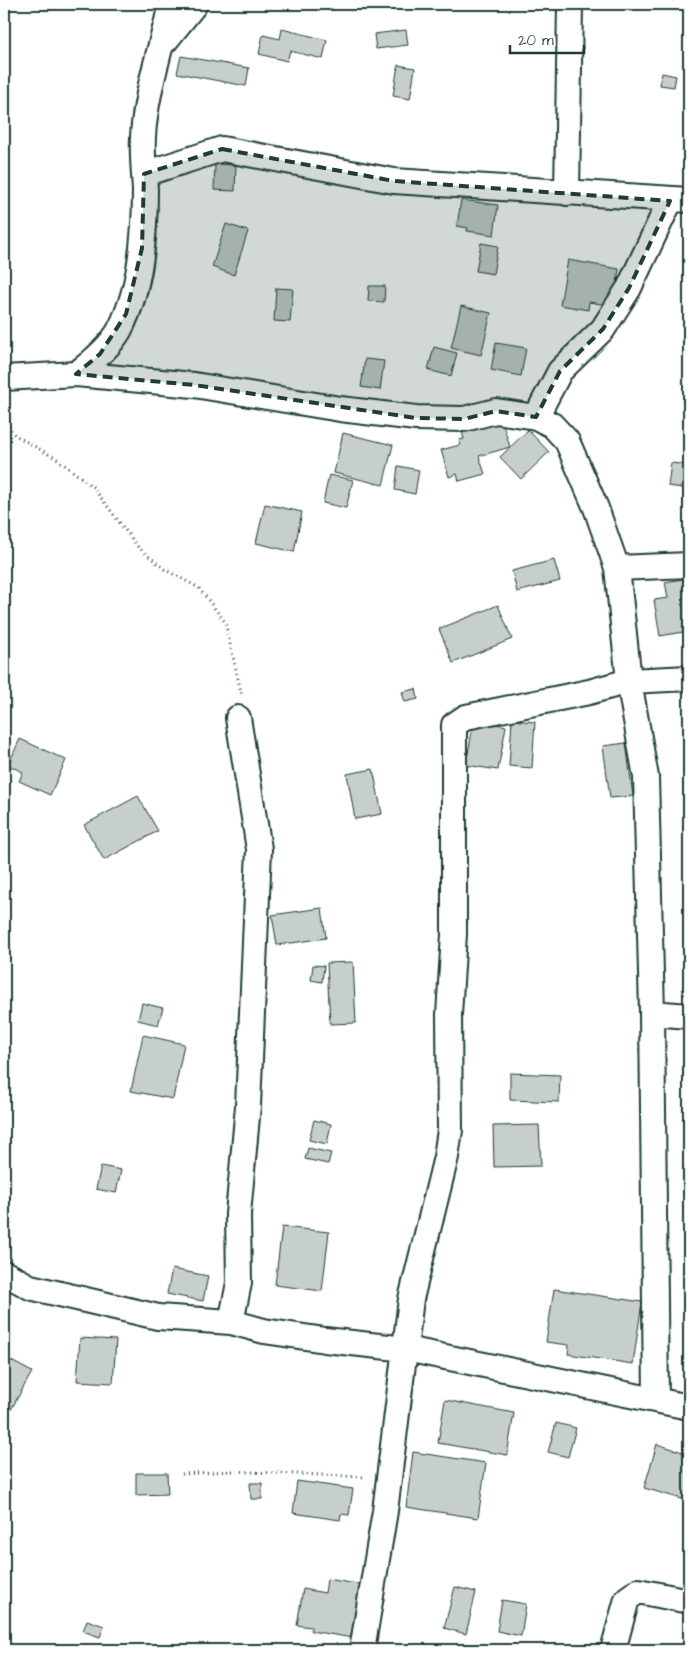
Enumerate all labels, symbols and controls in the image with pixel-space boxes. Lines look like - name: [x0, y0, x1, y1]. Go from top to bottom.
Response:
- scale bar: [510, 22, 584, 54]
- text: 20 m: [518, 30, 554, 51]

